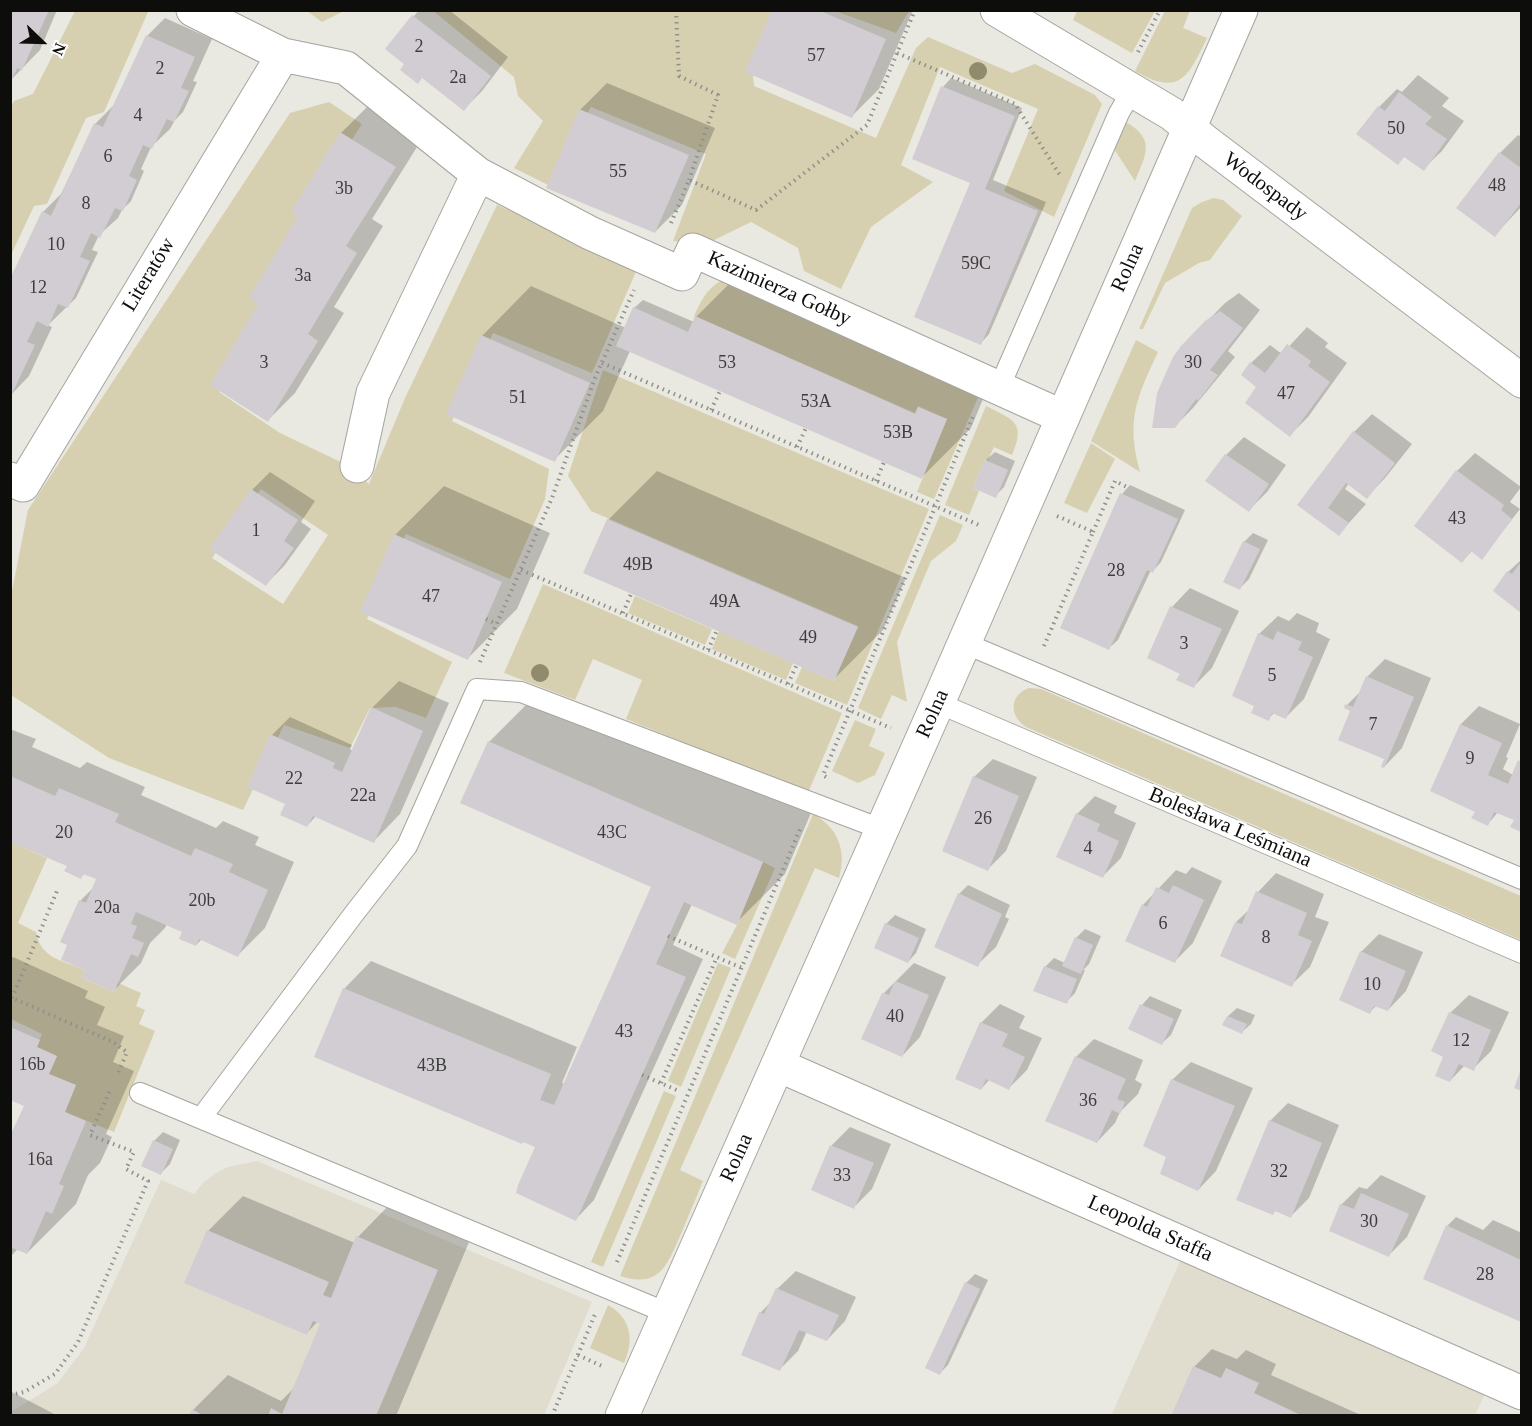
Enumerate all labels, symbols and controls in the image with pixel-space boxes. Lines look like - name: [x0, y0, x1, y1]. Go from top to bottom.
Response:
- north arrow: [12, 12, 72, 72]
- house number: 2: [414, 36, 424, 58]
- text: N: [49, 41, 69, 58]
- house number: 57: [807, 45, 825, 67]
- house number: 2: [156, 58, 164, 80]
- house number: 2a: [450, 67, 466, 89]
- house number: 4: [134, 105, 142, 127]
- house number: 50: [1387, 118, 1405, 140]
- house number: 6: [104, 146, 112, 168]
- street label: Wodospady: [1218, 147, 1312, 227]
- house number: 55: [609, 161, 627, 183]
- house number: 48: [1488, 175, 1506, 197]
- house number: 3b: [335, 178, 353, 200]
- house number: 8: [82, 193, 90, 215]
- house number: 10: [47, 234, 65, 256]
- street label: Literatów: [117, 234, 181, 316]
- street label: Rolna: [1106, 240, 1150, 296]
- street label: Kazimierza Gołby: [703, 246, 855, 332]
- house number: 59C: [961, 253, 991, 275]
- house number: 3a: [295, 265, 311, 287]
- house number: 12: [29, 277, 47, 299]
- house number: 3: [260, 352, 268, 374]
- house number: 53: [718, 352, 736, 374]
- house number: 30: [1184, 352, 1202, 374]
- house number: 47: [1277, 383, 1295, 405]
- house number: 51: [509, 387, 527, 409]
- house number: 53A: [801, 391, 831, 413]
- house number: 53B: [883, 422, 913, 444]
- house number: 43: [1448, 508, 1466, 530]
- house number: 1: [252, 520, 260, 542]
- house number: 49B: [623, 554, 653, 576]
- house number: 28: [1107, 560, 1125, 582]
- house number: 47: [422, 586, 440, 608]
- house number: 49A: [710, 591, 740, 613]
- house number: 49: [799, 627, 817, 649]
- house number: 3: [1180, 633, 1188, 655]
- house number: 5: [1268, 665, 1276, 687]
- street label: Rolna: [911, 686, 955, 742]
- house number: 7: [1368, 714, 1378, 736]
- house number: 9: [1466, 748, 1474, 770]
- house number: 22: [285, 768, 303, 790]
- street label: Bolesława Leśmiana: [1145, 782, 1315, 874]
- house number: 22a: [350, 785, 376, 807]
- house number: 26: [974, 808, 992, 830]
- house number: 20: [55, 822, 73, 844]
- house number: 43C: [597, 822, 627, 844]
- house number: 4: [1084, 838, 1092, 860]
- house number: 20b: [188, 890, 216, 912]
- house number: 20a: [94, 897, 120, 919]
- house number: 6: [1158, 913, 1168, 935]
- house number: 8: [1262, 927, 1270, 949]
- house number: 10: [1363, 974, 1381, 996]
- house number: 40: [886, 1006, 904, 1028]
- house number: 43: [615, 1021, 633, 1043]
- house number: 12: [1452, 1030, 1470, 1052]
- house number: 16b: [18, 1054, 46, 1076]
- house number: 43B: [417, 1055, 447, 1077]
- house number: 36: [1079, 1090, 1097, 1112]
- street label: Rolna: [715, 1130, 759, 1186]
- house number: 16a: [27, 1149, 53, 1171]
- house number: 32: [1270, 1161, 1288, 1183]
- house number: 33: [833, 1165, 851, 1187]
- street label: Leopolda Staffa: [1084, 1190, 1216, 1268]
- house number: 30: [1360, 1211, 1378, 1233]
- house number: 28: [1476, 1264, 1494, 1286]

